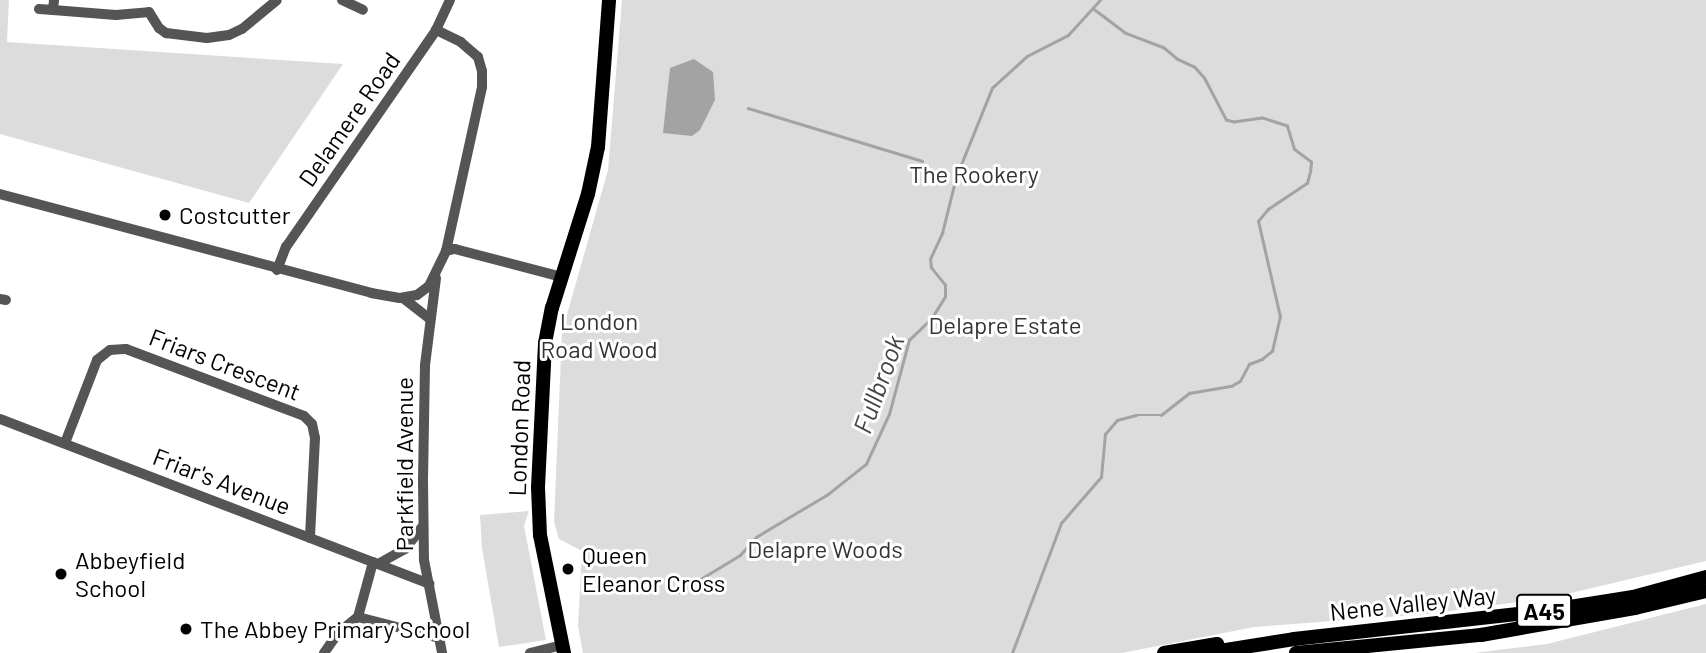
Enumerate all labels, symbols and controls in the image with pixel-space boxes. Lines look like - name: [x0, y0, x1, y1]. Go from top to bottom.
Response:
- street label: Delamere Road: [292, 46, 406, 192]
- park label: The Rookery: [909, 160, 1039, 188]
- place label: Costcutter: [179, 201, 291, 229]
- marker: Costcutter: [157, 207, 173, 223]
- park label: London Road Wood: [540, 307, 658, 363]
- park label: Delapre Estate: [929, 311, 1081, 339]
- street label: Friars Crescent: [145, 322, 305, 406]
- water label: Fullbrook: [846, 331, 910, 437]
- street label: London Road: [502, 359, 536, 497]
- street label: Parkfield Avenue: [390, 377, 418, 551]
- street label: Friar's Avenue: [149, 442, 295, 520]
- park label: Delapre Woods: [747, 535, 903, 563]
- place label: Queen Eleanor Cross: [582, 541, 725, 597]
- place label: Abbeyfield School: [75, 546, 185, 602]
- marker: Queen Eleanor Cross: [560, 561, 576, 577]
- marker: Abbeyfield School: [53, 566, 69, 582]
- street label: Nene Valley Way: [1328, 580, 1498, 626]
- road number: A45: [1516, 592, 1572, 631]
- place label: The Abbey Primary School: [200, 615, 470, 643]
- marker: The Abbey Primary School: [178, 621, 194, 637]

